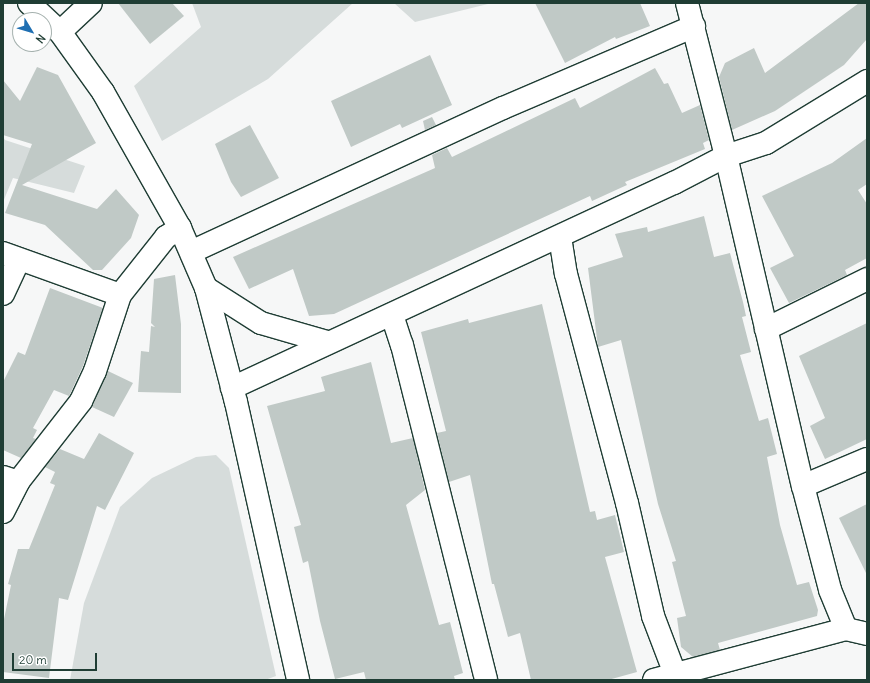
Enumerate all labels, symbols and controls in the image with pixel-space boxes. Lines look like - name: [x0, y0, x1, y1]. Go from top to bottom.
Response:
- north arrow: [12, 12, 52, 52]
- text: N: [33, 31, 49, 46]
- scale bar: [14, 645, 99, 671]
- text: 20 m: [19, 652, 47, 667]

